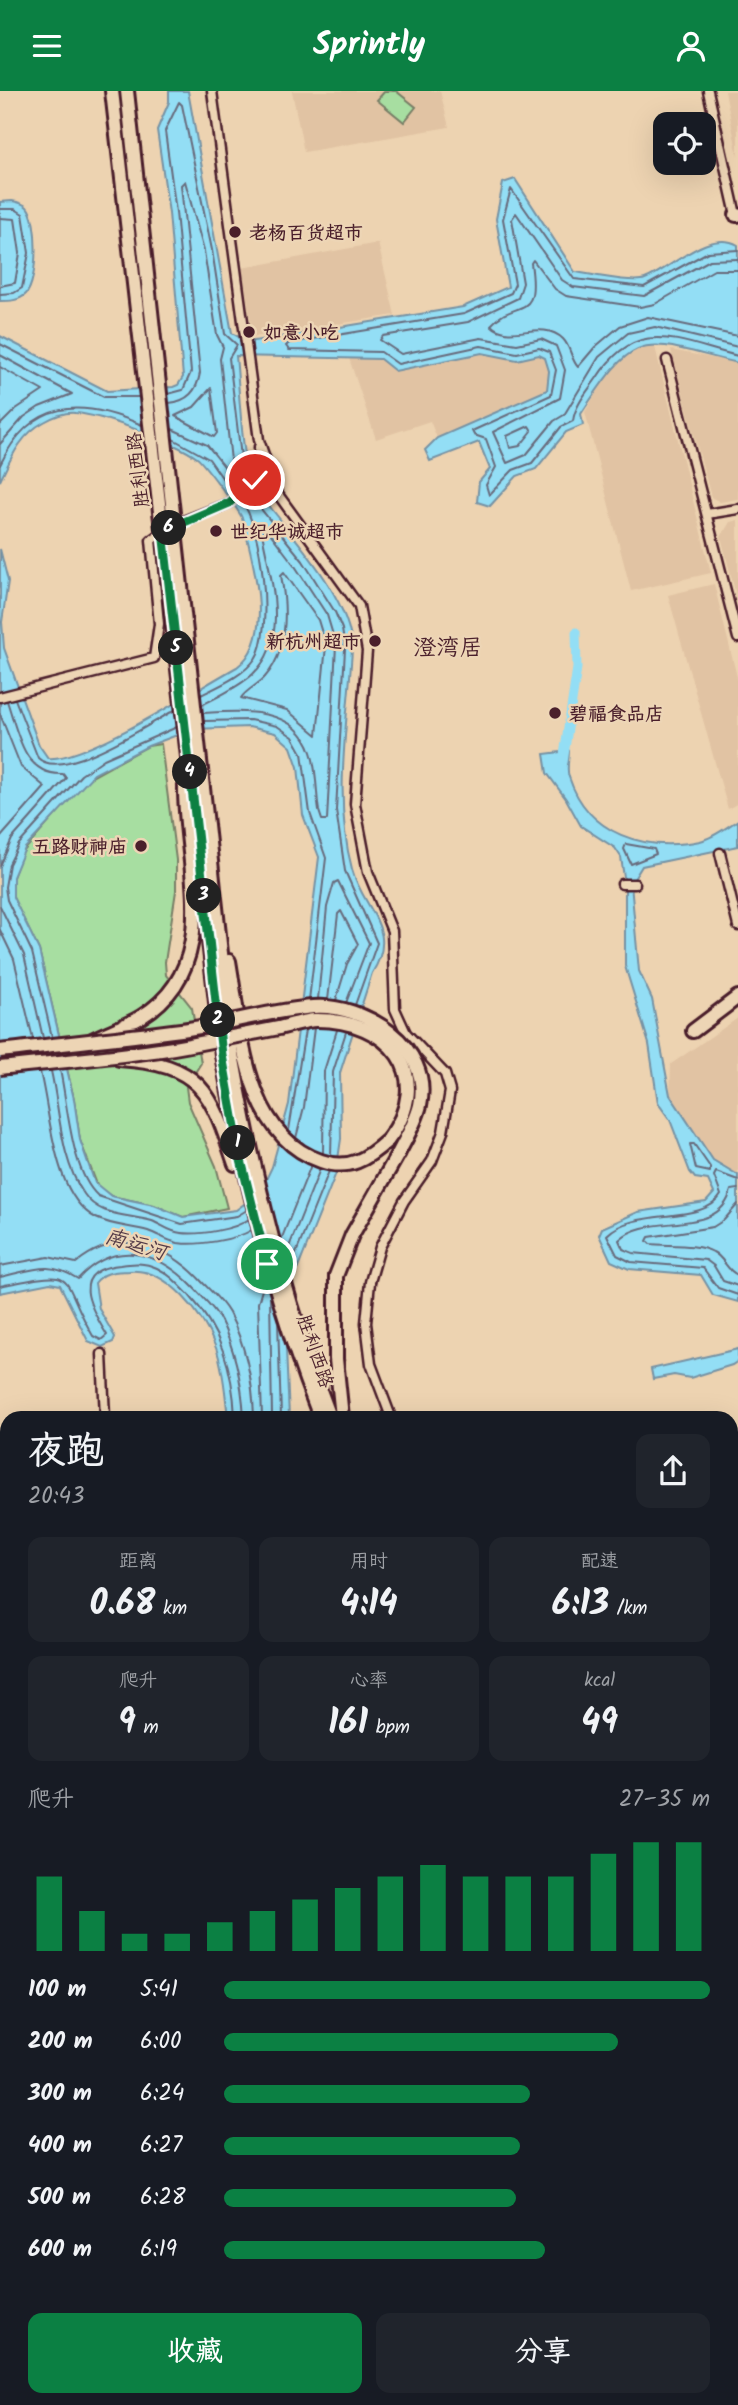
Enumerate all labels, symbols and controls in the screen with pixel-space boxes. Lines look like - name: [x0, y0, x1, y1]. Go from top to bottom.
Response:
- text: Sprintly: [313, 20, 425, 71]
- icon: menu: [28, 27, 66, 65]
- icon: person: [672, 27, 710, 65]
- map controls: [653, 112, 716, 175]
- button: locate: [653, 112, 716, 175]
- place label: 老杨百货超市: [249, 219, 363, 249]
- marker: 老杨百货超市: [227, 224, 243, 240]
- place label: 如意小吃: [263, 319, 339, 349]
- marker: 如意小吃: [241, 324, 257, 340]
- street label: 胜利西路: [119, 430, 159, 509]
- pin: [225, 450, 285, 510]
- icon: check: [236, 461, 274, 499]
- pin: 6: [152, 511, 186, 545]
- text: 6: [163, 512, 174, 542]
- place label: 世纪华诚超市: [230, 518, 344, 548]
- marker: 世纪华诚超市: [208, 523, 224, 539]
- place label: 新杭州超市: [266, 628, 361, 658]
- pin: 5: [158, 631, 194, 665]
- district label: 澄湾居: [414, 631, 483, 667]
- text: 5: [171, 632, 180, 662]
- marker: 新杭州超市: [367, 633, 383, 649]
- place label: 碧福食品店: [569, 700, 664, 730]
- marker: 碧福食品店: [547, 705, 563, 721]
- pin: 4: [172, 755, 208, 789]
- text: 4: [184, 756, 195, 786]
- place label: 五路财神庙: [32, 833, 127, 863]
- marker: 五路财神庙: [133, 838, 149, 854]
- pin: 3: [186, 879, 222, 913]
- text: 3: [198, 880, 209, 910]
- pin: 2: [200, 1003, 235, 1037]
- text: 2: [212, 1004, 223, 1034]
- pin: 1: [220, 1125, 256, 1161]
- text: 1: [235, 1127, 240, 1157]
- water label: 南运河: [101, 1220, 173, 1271]
- pin: [237, 1234, 297, 1294]
- icon: arrive: [248, 1245, 286, 1283]
- street label: 胜利西路: [288, 1311, 341, 1392]
- text: 夜跑: [28, 1423, 104, 1483]
- button: share: [636, 1434, 710, 1508]
- text: 20:43: [28, 1479, 84, 1515]
- text: 距离: [119, 1547, 157, 1577]
- text: 用时: [350, 1547, 388, 1577]
- text: 配速: [581, 1547, 619, 1577]
- text: 0.68: [90, 1577, 155, 1633]
- text: 4:14: [340, 1577, 398, 1633]
- text: 6:13: [552, 1577, 609, 1633]
- text: km: [155, 1594, 187, 1624]
- text: /km: [609, 1594, 648, 1624]
- text: 爬升: [119, 1666, 157, 1696]
- text: 心率: [350, 1666, 388, 1696]
- text: kcal: [584, 1666, 615, 1696]
- text: 9: [118, 1696, 136, 1752]
- text: 161: [328, 1696, 368, 1752]
- text: 49: [581, 1696, 618, 1752]
- text: m: [136, 1713, 159, 1743]
- text: bpm: [368, 1713, 410, 1743]
- text: 爬升: [28, 1782, 74, 1818]
- text: 27–35 m: [619, 1782, 710, 1818]
- text: 100 m: [28, 1972, 86, 2008]
- text: 5:41: [140, 1972, 178, 2008]
- text: 200 m: [28, 2024, 93, 2060]
- text: 6:00: [140, 2024, 181, 2060]
- text: 300 m: [28, 2076, 92, 2112]
- text: 6:24: [140, 2076, 184, 2112]
- text: 400 m: [28, 2128, 92, 2164]
- text: 6:27: [140, 2128, 182, 2164]
- text: 500 m: [28, 2180, 91, 2216]
- text: 6:28: [140, 2180, 186, 2216]
- text: 600 m: [28, 2232, 92, 2268]
- text: 6:19: [140, 2232, 177, 2268]
- button: 收藏: [28, 2313, 362, 2393]
- button: 分享: [376, 2313, 710, 2393]

